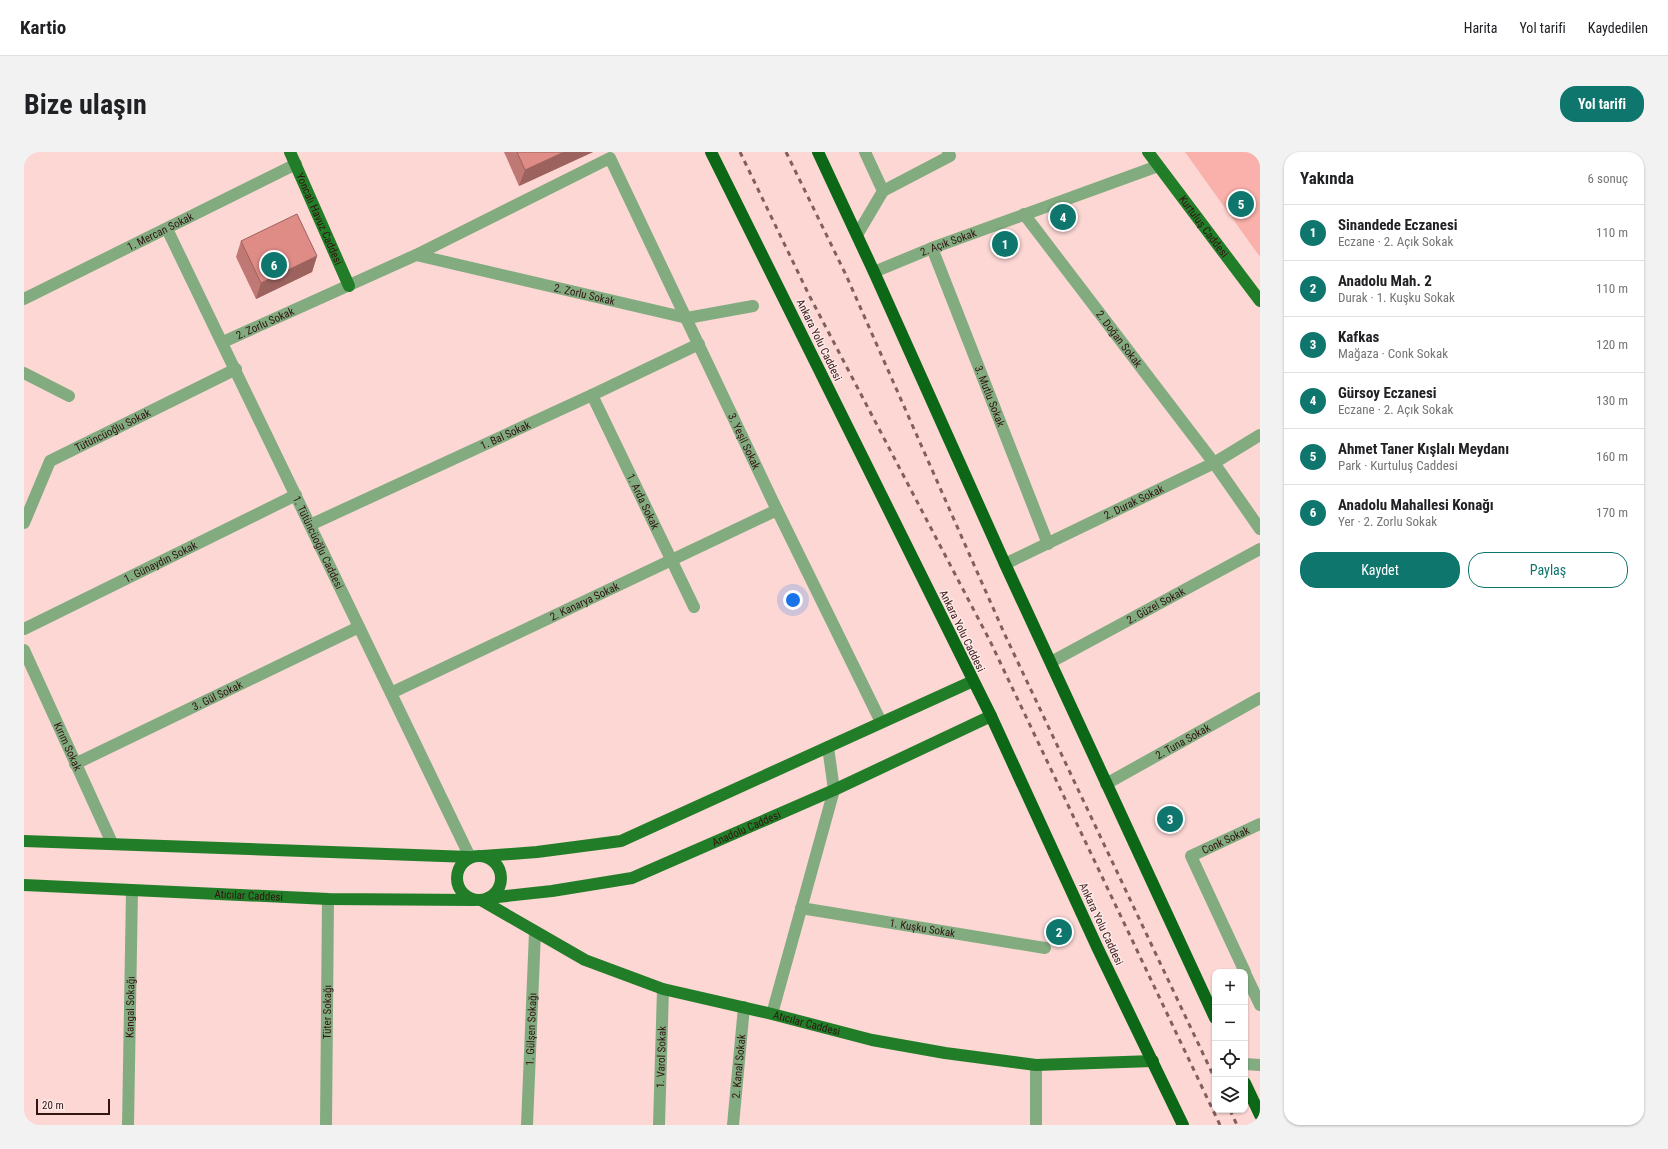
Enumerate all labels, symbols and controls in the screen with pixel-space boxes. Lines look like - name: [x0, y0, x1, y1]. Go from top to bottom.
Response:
- text: Kartio: [20, 16, 66, 39]
- text: Harita: [1464, 20, 1497, 36]
- text: Yol tarifi: [1519, 20, 1566, 36]
- text: Kaydedilen: [1588, 20, 1648, 36]
- button: Yol tarifi: [1560, 86, 1644, 122]
- text: Bize ulaşın: [24, 88, 147, 121]
- text: Yakında: [1300, 168, 1354, 188]
- street label: Yoncalı Havuz Caddesi: [294, 171, 345, 267]
- text: 6 sonuç: [1588, 171, 1628, 186]
- pin: 5: [1228, 189, 1254, 219]
- street label: Kurtuluş Caddesi: [1176, 193, 1231, 260]
- pin: 4: [1050, 202, 1076, 232]
- street label: 1. Mercan Sokak: [125, 210, 195, 253]
- text: Sinandede Eczanesi: [1338, 216, 1458, 234]
- text: 1: [1310, 225, 1316, 240]
- text: 110 m: [1596, 225, 1628, 240]
- street label: 2. Açık Sokak: [918, 226, 978, 259]
- pin: 1: [992, 229, 1018, 259]
- text: Eczane · 2. Açık Sokak: [1338, 234, 1453, 249]
- pin: 6: [261, 250, 287, 280]
- text: Anadolu Mah. 2: [1338, 272, 1432, 290]
- street label: 2. Zorlu Sokak: [553, 281, 616, 308]
- text: 2: [1310, 281, 1316, 296]
- text: 110 m: [1596, 281, 1628, 296]
- text: Durak · 1. Kuşku Sokak: [1338, 290, 1455, 305]
- street label: Ankara Yolu Caddesi: [794, 297, 844, 383]
- street label: 2. Zorlu Sokak: [234, 304, 296, 342]
- street label: 2. Doğan Sokak: [1094, 308, 1145, 370]
- text: Kafkas: [1338, 328, 1379, 346]
- text: 3: [1310, 337, 1316, 352]
- text: 120 m: [1596, 337, 1628, 352]
- text: Mağaza · Conk Sokak: [1338, 346, 1448, 361]
- street label: 3. Mutlu Sokak: [972, 364, 1008, 429]
- text: Gürsoy Eczanesi: [1338, 384, 1437, 402]
- text: 4: [1310, 393, 1316, 408]
- text: 130 m: [1596, 393, 1628, 408]
- text: Eczane · 2. Açık Sokak: [1338, 402, 1453, 417]
- street label: Tütüncüoğlu Sokak: [73, 406, 153, 454]
- street label: 3. Yeşil Sokak: [725, 411, 763, 471]
- street label: 1. Bal Sokak: [478, 418, 532, 452]
- text: Ahmet Taner Kışlalı Meydanı: [1338, 440, 1509, 458]
- text: 5: [1310, 449, 1316, 464]
- text: 160 m: [1596, 449, 1628, 464]
- text: Park · Kurtuluş Caddesi: [1338, 458, 1458, 473]
- street label: 1. Arda Sokak: [624, 471, 662, 531]
- street label: 2. Durak Sokak: [1102, 482, 1166, 522]
- street label: 1. Tütüncüoğlu Caddesi: [290, 494, 346, 591]
- text: Anadolu Mahallesi Konağı: [1338, 496, 1494, 514]
- text: 6: [1310, 505, 1316, 520]
- text: 170 m: [1596, 505, 1628, 520]
- text: Yer · 2. Zorlu Sokak: [1338, 514, 1437, 529]
- street label: 1. Günaydın Sokak: [122, 538, 199, 585]
- button: Kaydet: [1300, 552, 1460, 588]
- button: Paylaş: [1468, 552, 1628, 588]
- street label: 2. Kanarya Sokak: [548, 579, 621, 623]
- street label: 2. Güzel Sokak: [1124, 584, 1187, 626]
- street label: Ankara Yolu Caddesi: [937, 588, 987, 674]
- your location: [783, 590, 803, 610]
- street label: 3. Gül Sokak: [190, 678, 245, 713]
- street label: Kırım Sokak: [51, 720, 85, 773]
- street label: 2. Tuna Sokak: [1153, 721, 1213, 762]
- pin: 3: [1157, 804, 1183, 834]
- street label: Anadolu Caddesi: [710, 808, 783, 849]
- street label: Conk Sokak: [1200, 823, 1251, 857]
- street label: Ankara Yolu Caddesi: [1076, 881, 1126, 967]
- street label: Atıcılar Caddesi: [214, 887, 283, 903]
- street label: 1. Kuşku Sokak: [889, 916, 956, 940]
- pin: 2: [1046, 917, 1072, 947]
- map controls: [1212, 969, 1248, 1113]
- button: +: [1212, 969, 1248, 1005]
- street label: Kangal Sokağı: [123, 976, 137, 1038]
- street label: Tüter Sokağı: [320, 985, 334, 1039]
- street label: 1. Gülşen Sokağı: [523, 992, 539, 1066]
- button: −: [1212, 1005, 1248, 1041]
- street label: Atıcılar Caddesi: [772, 1008, 842, 1038]
- street label: 1. Varol Sokak: [654, 1026, 668, 1088]
- street label: 2. Kanal Sokak: [729, 1034, 748, 1099]
- button: locate: [1212, 1041, 1248, 1077]
- button: layers: [1212, 1077, 1248, 1113]
- scale bar: [36, 1097, 110, 1116]
- text: 20 m: [42, 1099, 64, 1112]

